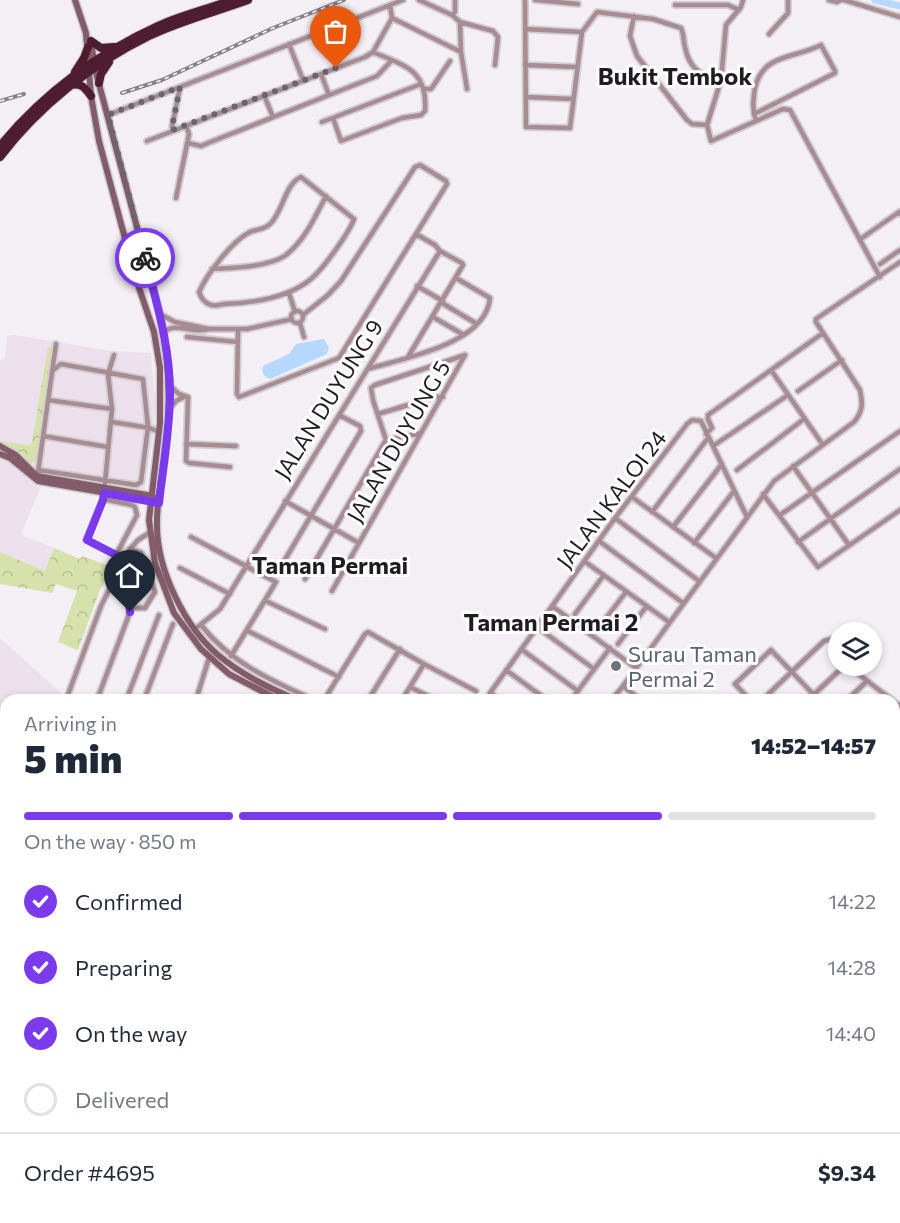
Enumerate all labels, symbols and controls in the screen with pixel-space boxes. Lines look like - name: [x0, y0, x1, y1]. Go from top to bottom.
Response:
- pin: [310, 6, 361, 68]
- icon: bag: [319, 15, 352, 48]
- district label: Bukit Tembok: [598, 61, 752, 90]
- courier: [115, 228, 175, 288]
- icon: bike: [129, 242, 162, 275]
- street label: JALAN DUYUNG 9: [268, 314, 388, 484]
- street label: JALAN DUYUNG 5: [341, 355, 455, 527]
- street label: JALAN KALOI 24: [550, 425, 672, 573]
- pin: [104, 550, 155, 612]
- district label: Taman Permai: [252, 550, 408, 579]
- icon: home: [113, 559, 146, 592]
- district label: Taman Permai 2: [464, 607, 638, 636]
- map controls: [828, 622, 882, 676]
- button: layers: [828, 622, 882, 676]
- place label: Surau Taman Permai 2: [628, 640, 757, 692]
- marker: Surau Taman Permai 2: [609, 659, 623, 673]
- text: Arriving in: [24, 711, 117, 735]
- text: 14:52–14:57: [751, 732, 876, 759]
- text: 5 min: [24, 733, 122, 781]
- text: On the way · 850 m: [24, 829, 196, 853]
- icon: check: [24, 885, 57, 918]
- text: Confirmed: [75, 888, 182, 915]
- text: 14:22: [829, 889, 876, 913]
- icon: check: [24, 951, 57, 984]
- text: Preparing: [75, 954, 172, 981]
- text: 14:28: [828, 955, 876, 979]
- icon: check: [24, 1017, 57, 1050]
- text: On the way: [75, 1020, 187, 1047]
- text: 14:40: [826, 1021, 876, 1045]
- text: Delivered: [75, 1086, 169, 1113]
- text: Order #4695: [24, 1159, 155, 1186]
- text: $9.34: [818, 1159, 876, 1186]

